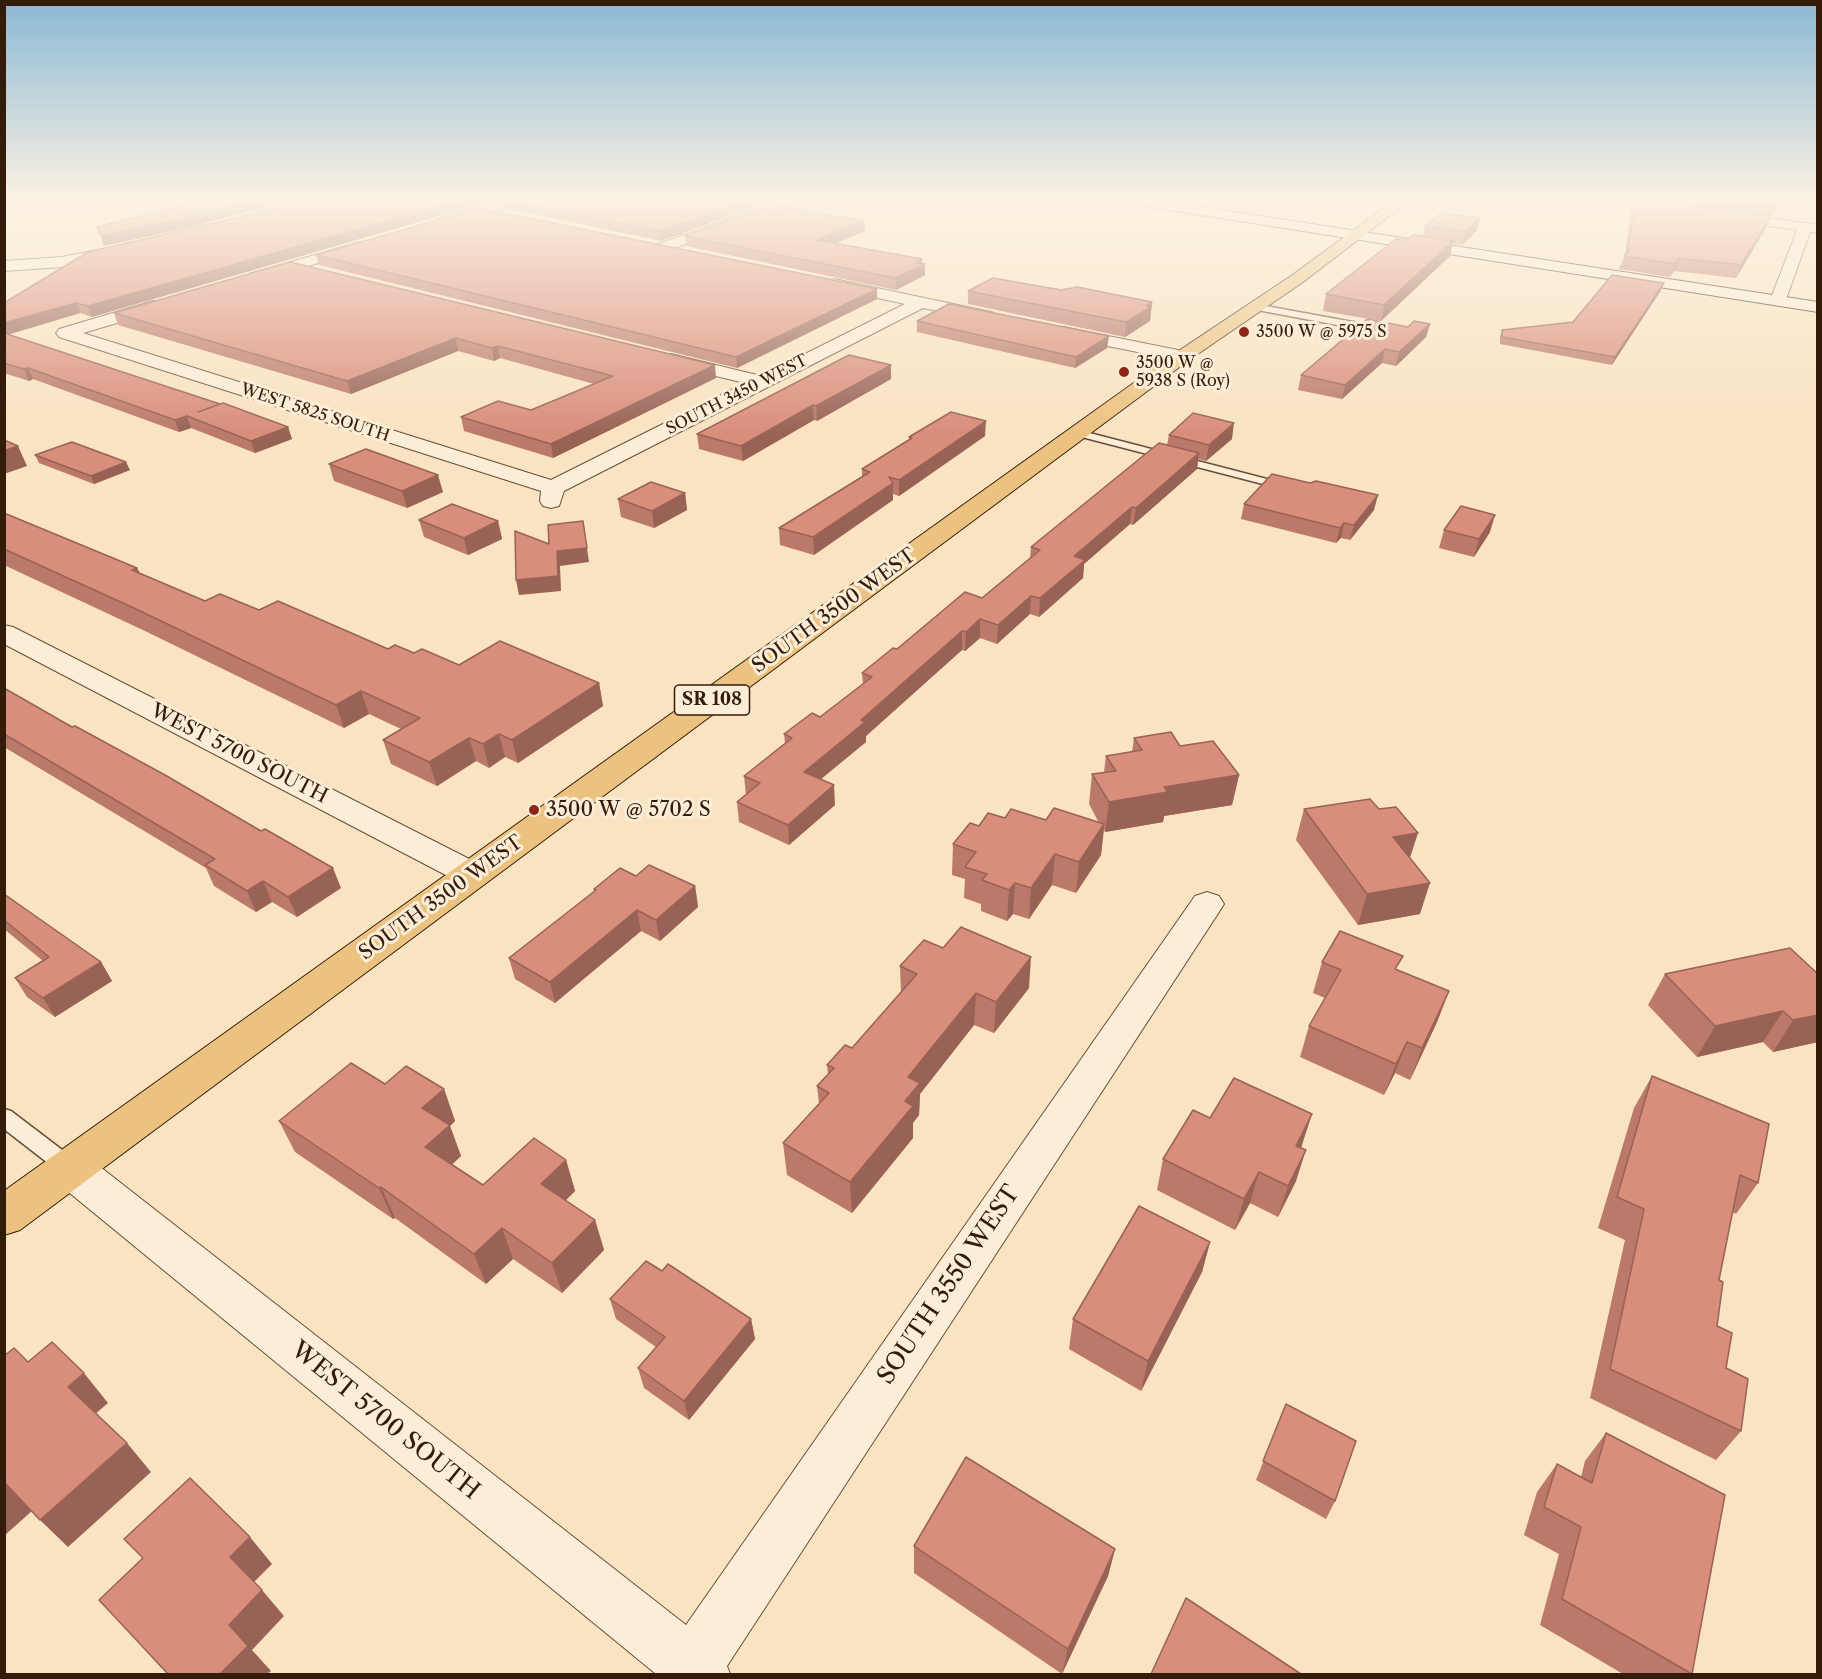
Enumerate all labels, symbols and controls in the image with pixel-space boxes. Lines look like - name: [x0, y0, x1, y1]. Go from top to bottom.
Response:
- place label: 3500 W @ 5975 S: [1256, 322, 1387, 342]
- marker: 3500 W @ 5975 S: [1237, 325, 1251, 339]
- street label: SOUTH 3450 WEST: [663, 351, 811, 439]
- place label: 3500 W @ 5938 S (Roy): [1136, 353, 1230, 391]
- marker: 3500 W @ 5938 S (Roy): [1117, 365, 1131, 379]
- street label: WEST 5825 SOUTH: [238, 380, 392, 446]
- street label: SOUTH 3500 WEST: [747, 544, 921, 678]
- road number: SR 108: [674, 685, 750, 715]
- street label: WEST 5700 SOUTH: [147, 699, 331, 809]
- place label: 3500 W @ 5702 S: [546, 798, 711, 822]
- marker: 3500 W @ 5702 S: [527, 803, 541, 817]
- street label: SOUTH 3500 WEST: [354, 831, 528, 965]
- street label: SOUTH 3550 WEST: [872, 1180, 1026, 1390]
- street label: WEST 5700 SOUTH: [285, 1336, 485, 1506]

